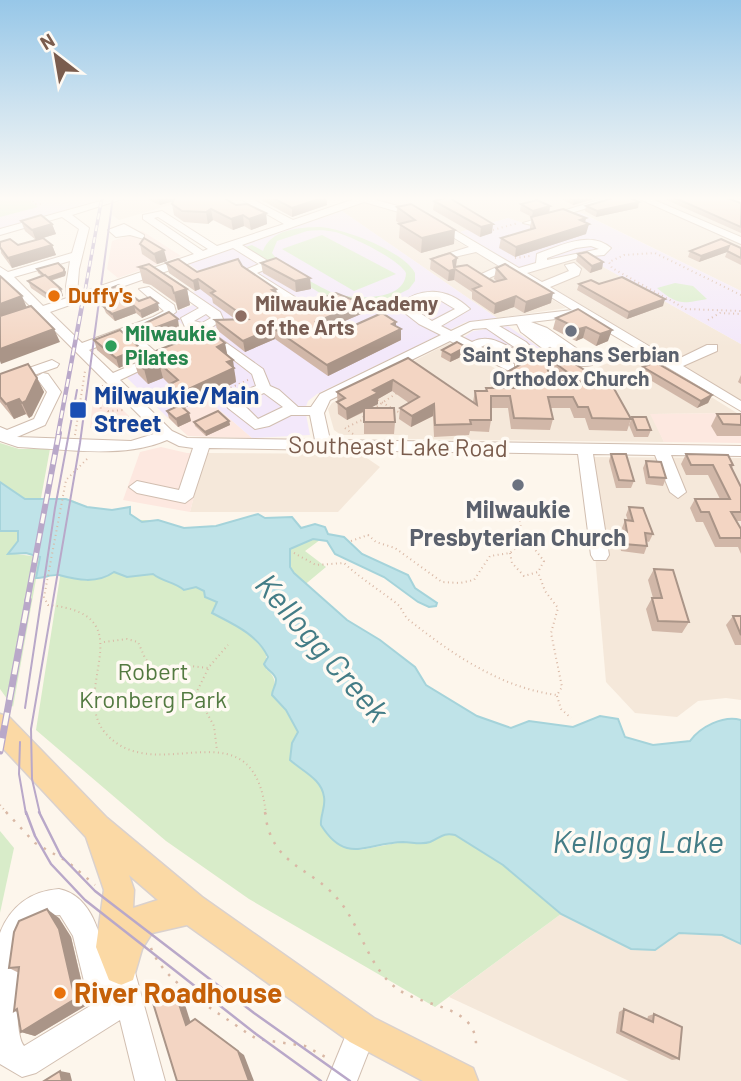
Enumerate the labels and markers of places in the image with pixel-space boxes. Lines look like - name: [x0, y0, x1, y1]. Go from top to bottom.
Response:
- place label: Duffy's: [68, 282, 133, 307]
- marker: Duffy's: [46, 288, 62, 304]
- place label: Milwaukie Academy of the Arts: [255, 290, 439, 339]
- marker: Milwaukie Academy of the Arts: [233, 308, 249, 324]
- place label: Milwaukie Pilates: [125, 320, 217, 369]
- marker: Saint Stephans Serbian Orthodox Church: [563, 323, 579, 339]
- marker: Milwaukie Pilates: [103, 338, 119, 354]
- place label: Saint Stephans Serbian Orthodox Church: [463, 341, 679, 390]
- place label: Milwaukie/Main Street: [94, 380, 259, 437]
- marker: Milwaukie/Main Street: [68, 400, 88, 420]
- marker: Milwaukie Presbyterian Church: [510, 477, 526, 493]
- place label: Milwaukie Presbyterian Church: [409, 494, 627, 551]
- place label: River Roadhouse: [74, 975, 282, 1009]
- marker: River Roadhouse: [52, 985, 68, 1001]

